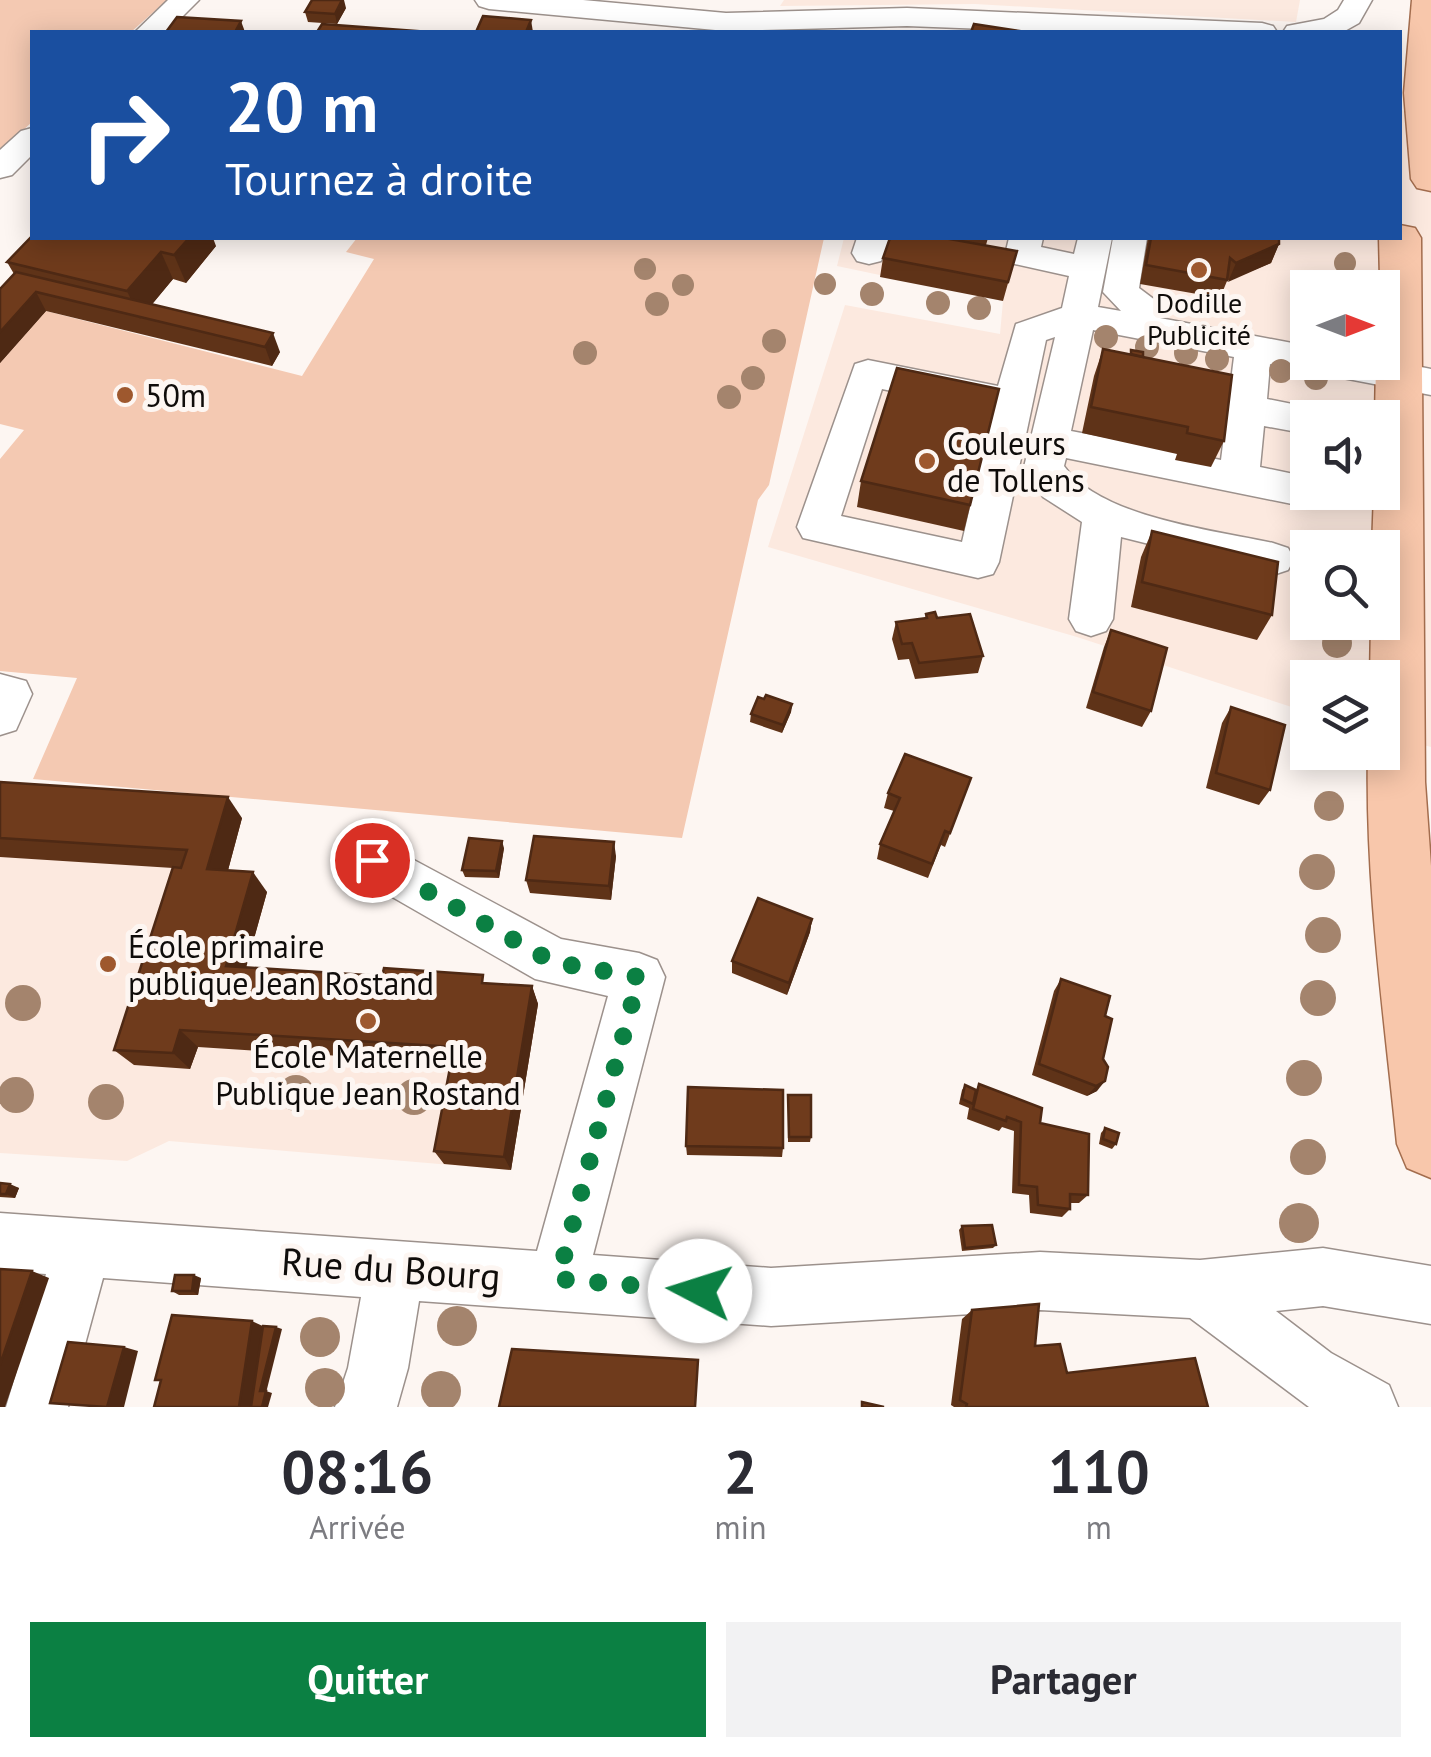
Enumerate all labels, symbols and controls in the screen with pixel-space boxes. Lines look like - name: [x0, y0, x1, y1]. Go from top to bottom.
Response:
- text: 20 m: [225, 61, 378, 151]
- icon: right: [60, 70, 190, 200]
- text: Tournez à droite: [225, 149, 533, 207]
- marker: Dodille Publicité: [1188, 259, 1210, 281]
- north arrow: [1290, 270, 1400, 380]
- map controls: [1290, 270, 1400, 770]
- place label: Dodille Publicité: [1147, 284, 1251, 353]
- place label: 50m: [145, 374, 206, 416]
- marker: 50m: [114, 384, 136, 406]
- button: sound: [1290, 400, 1400, 510]
- place label: Couleurs de Tollens: [947, 422, 1085, 501]
- marker: Couleurs de Tollens: [916, 450, 938, 472]
- button: search: [1290, 530, 1400, 640]
- button: layers: [1290, 660, 1400, 770]
- pin: [330, 818, 415, 903]
- icon: arrive: [345, 833, 400, 888]
- place label: École primaire publique Jean Rostand: [128, 925, 434, 1004]
- marker: École primaire publique Jean Rostand: [97, 953, 119, 975]
- marker: École Maternelle Publique Jean Rostand: [357, 1010, 379, 1032]
- place label: École Maternelle Publique Jean Rostand: [215, 1035, 521, 1114]
- street label: Rue du Bourg: [280, 1236, 502, 1300]
- position arrow: [648, 1239, 752, 1343]
- text: 08:16: [281, 1432, 433, 1510]
- text: 2: [724, 1432, 758, 1510]
- text: 110: [1048, 1432, 1150, 1510]
- text: Arrivée: [309, 1506, 405, 1548]
- text: min: [715, 1506, 767, 1548]
- text: m: [1086, 1506, 1112, 1548]
- button: Quitter: [30, 1622, 706, 1737]
- button: Partager: [726, 1622, 1401, 1737]

